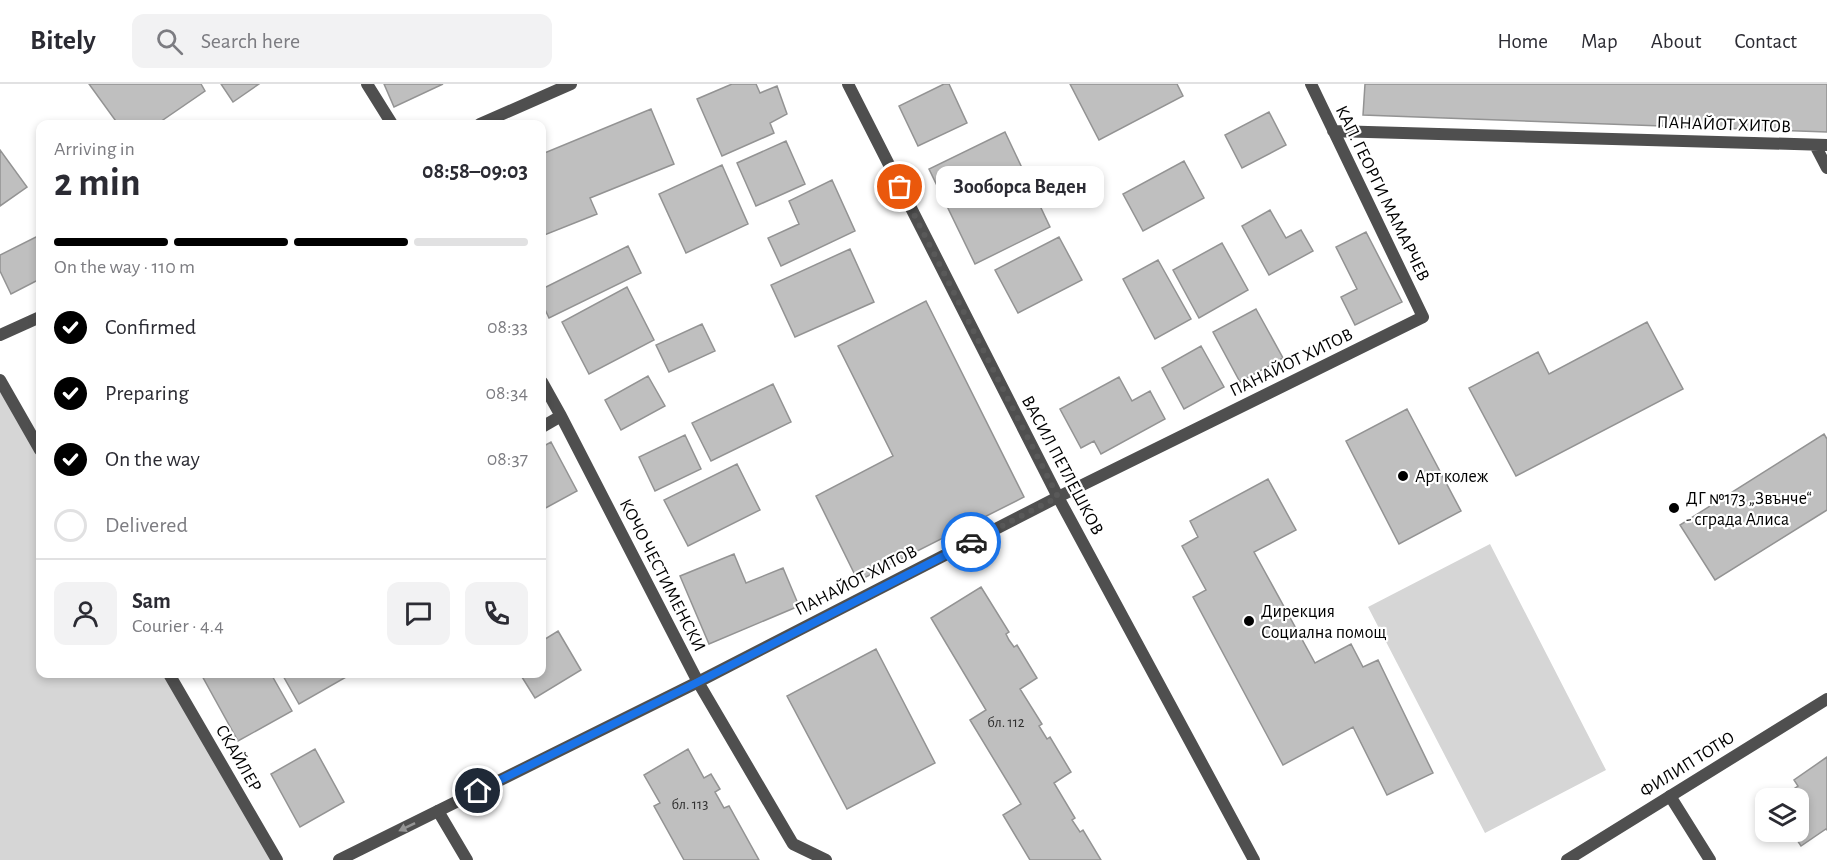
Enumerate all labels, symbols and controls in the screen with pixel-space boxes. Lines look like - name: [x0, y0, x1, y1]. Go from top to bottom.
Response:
- search box: [132, 14, 552, 68]
- icon: search: [153, 25, 186, 58]
- text: Bitely: [30, 27, 96, 55]
- text: Search here: [201, 30, 300, 52]
- text: Home: [1497, 31, 1548, 52]
- text: Map: [1581, 31, 1618, 52]
- text: About: [1651, 31, 1701, 52]
- text: Contact: [1734, 31, 1797, 52]
- street label: КАП. ГЕОРГИ МАМАРЧЕВ: [1332, 103, 1432, 284]
- street label: ПАНАЙОТ ХИТОВ: [1656, 112, 1792, 136]
- text: Arriving in: [54, 139, 135, 159]
- text: 08:58–09:03: [422, 160, 528, 182]
- pin: [874, 161, 925, 212]
- text: 2 min: [54, 164, 141, 203]
- callout: Зооборса Веден: [936, 166, 1104, 208]
- icon: bag: [883, 170, 916, 203]
- text: Зооборса Веден: [953, 177, 1087, 197]
- text: On the way · 110 m: [54, 257, 195, 277]
- icon: check: [54, 311, 87, 344]
- text: Confirmed: [105, 316, 196, 338]
- text: 08:33: [487, 317, 528, 337]
- street label: ПАНАЙОТ ХИТОВ: [1226, 324, 1356, 400]
- icon: check: [54, 377, 87, 410]
- text: Preparing: [105, 382, 189, 404]
- text: 08:34: [486, 383, 528, 403]
- street label: ВАСИЛ ПЕТЛЕШКОВ: [1018, 393, 1106, 538]
- icon: check: [54, 443, 87, 476]
- text: On the way: [105, 448, 200, 470]
- text: 08:37: [487, 449, 528, 469]
- place label: Арт колеж: [1415, 468, 1489, 486]
- marker: Арт колеж: [1396, 469, 1410, 483]
- place label: ДГ №173 „Звънче“ - сграда Алиса: [1686, 490, 1812, 529]
- street label: КОЧО ЧЕСТИМЕНСКИ: [616, 496, 708, 655]
- marker: ДГ №173 „Звънче“ - сграда Алиса: [1667, 501, 1681, 515]
- courier: [941, 512, 1001, 572]
- text: Delivered: [105, 514, 188, 536]
- icon: car: [955, 526, 988, 559]
- street label: ПАНАЙОТ ХИТОВ: [792, 541, 920, 619]
- button: person: [54, 582, 117, 645]
- button: chat: [387, 582, 450, 645]
- button: phone: [465, 582, 528, 645]
- text: Sam: [132, 590, 171, 612]
- place label: Дирекция Социална помощ: [1261, 603, 1386, 642]
- marker: Дирекция Социална помощ: [1242, 614, 1256, 628]
- text: Courier · 4.4: [132, 616, 224, 636]
- house number: бл. 112: [987, 715, 1025, 730]
- street label: СКАЙЛЕР: [212, 721, 266, 795]
- street label: ФИЛИП ТОТЮ: [1637, 729, 1738, 801]
- pin: [452, 765, 503, 816]
- icon: home: [461, 774, 494, 807]
- map controls: [1755, 788, 1809, 842]
- button: layers: [1755, 788, 1809, 842]
- house number: бл. 113: [672, 797, 708, 812]
- one-way arrow: [398, 822, 415, 831]

